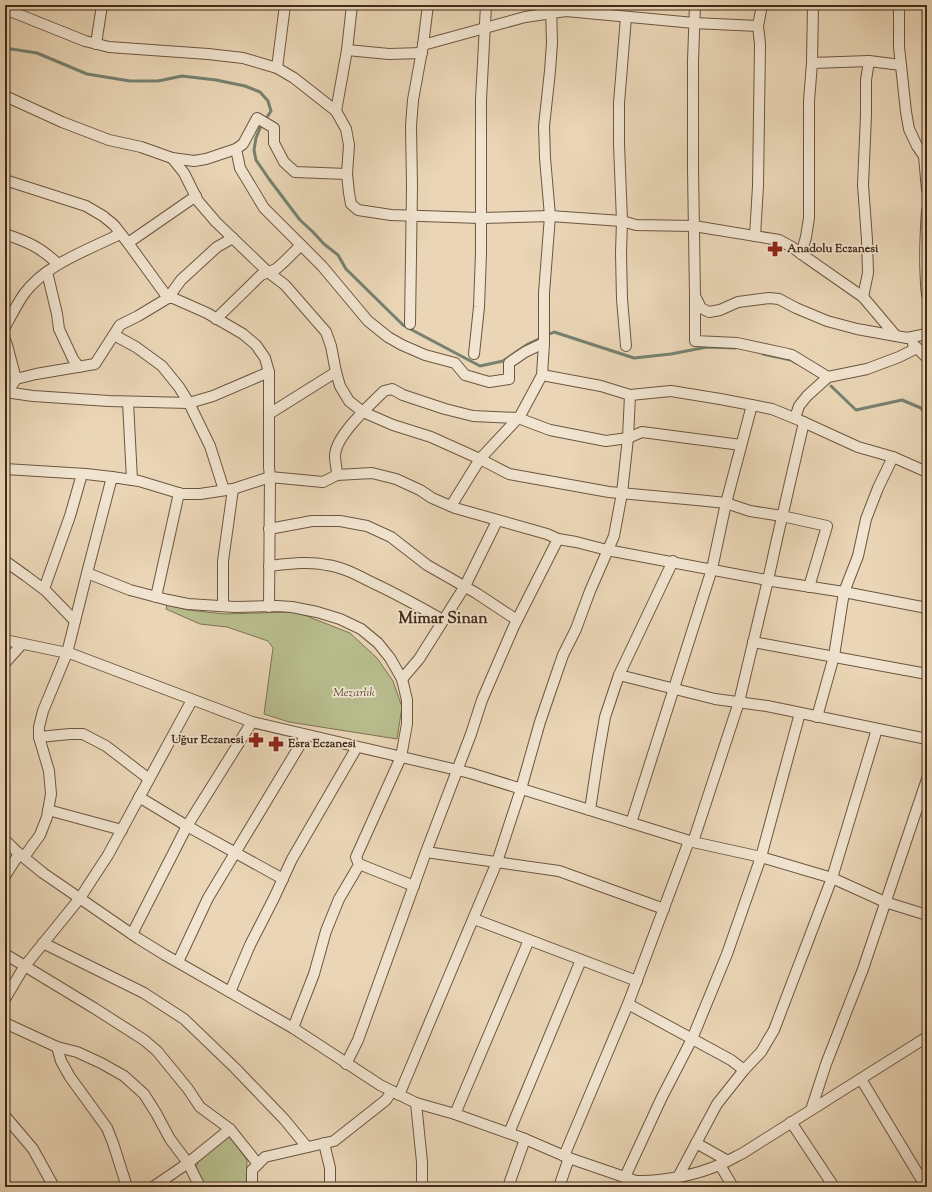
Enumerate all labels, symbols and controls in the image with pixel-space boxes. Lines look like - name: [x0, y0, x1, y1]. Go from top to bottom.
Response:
- pharmacy icon: Anadolu Eczanesi: [766, 240, 784, 258]
- place label: Anadolu Eczanesi: [786, 240, 879, 258]
- district label: Mimar Sinan: [398, 608, 488, 631]
- park label: Mezarlık: [333, 684, 376, 702]
- place label: Uğur Eczanesi: [170, 731, 245, 749]
- pharmacy icon: Uğur Eczanesi: [247, 731, 265, 749]
- pharmacy icon: Esra Eczanesi: [267, 735, 285, 753]
- place label: Esra Eczanesi: [287, 735, 357, 753]

